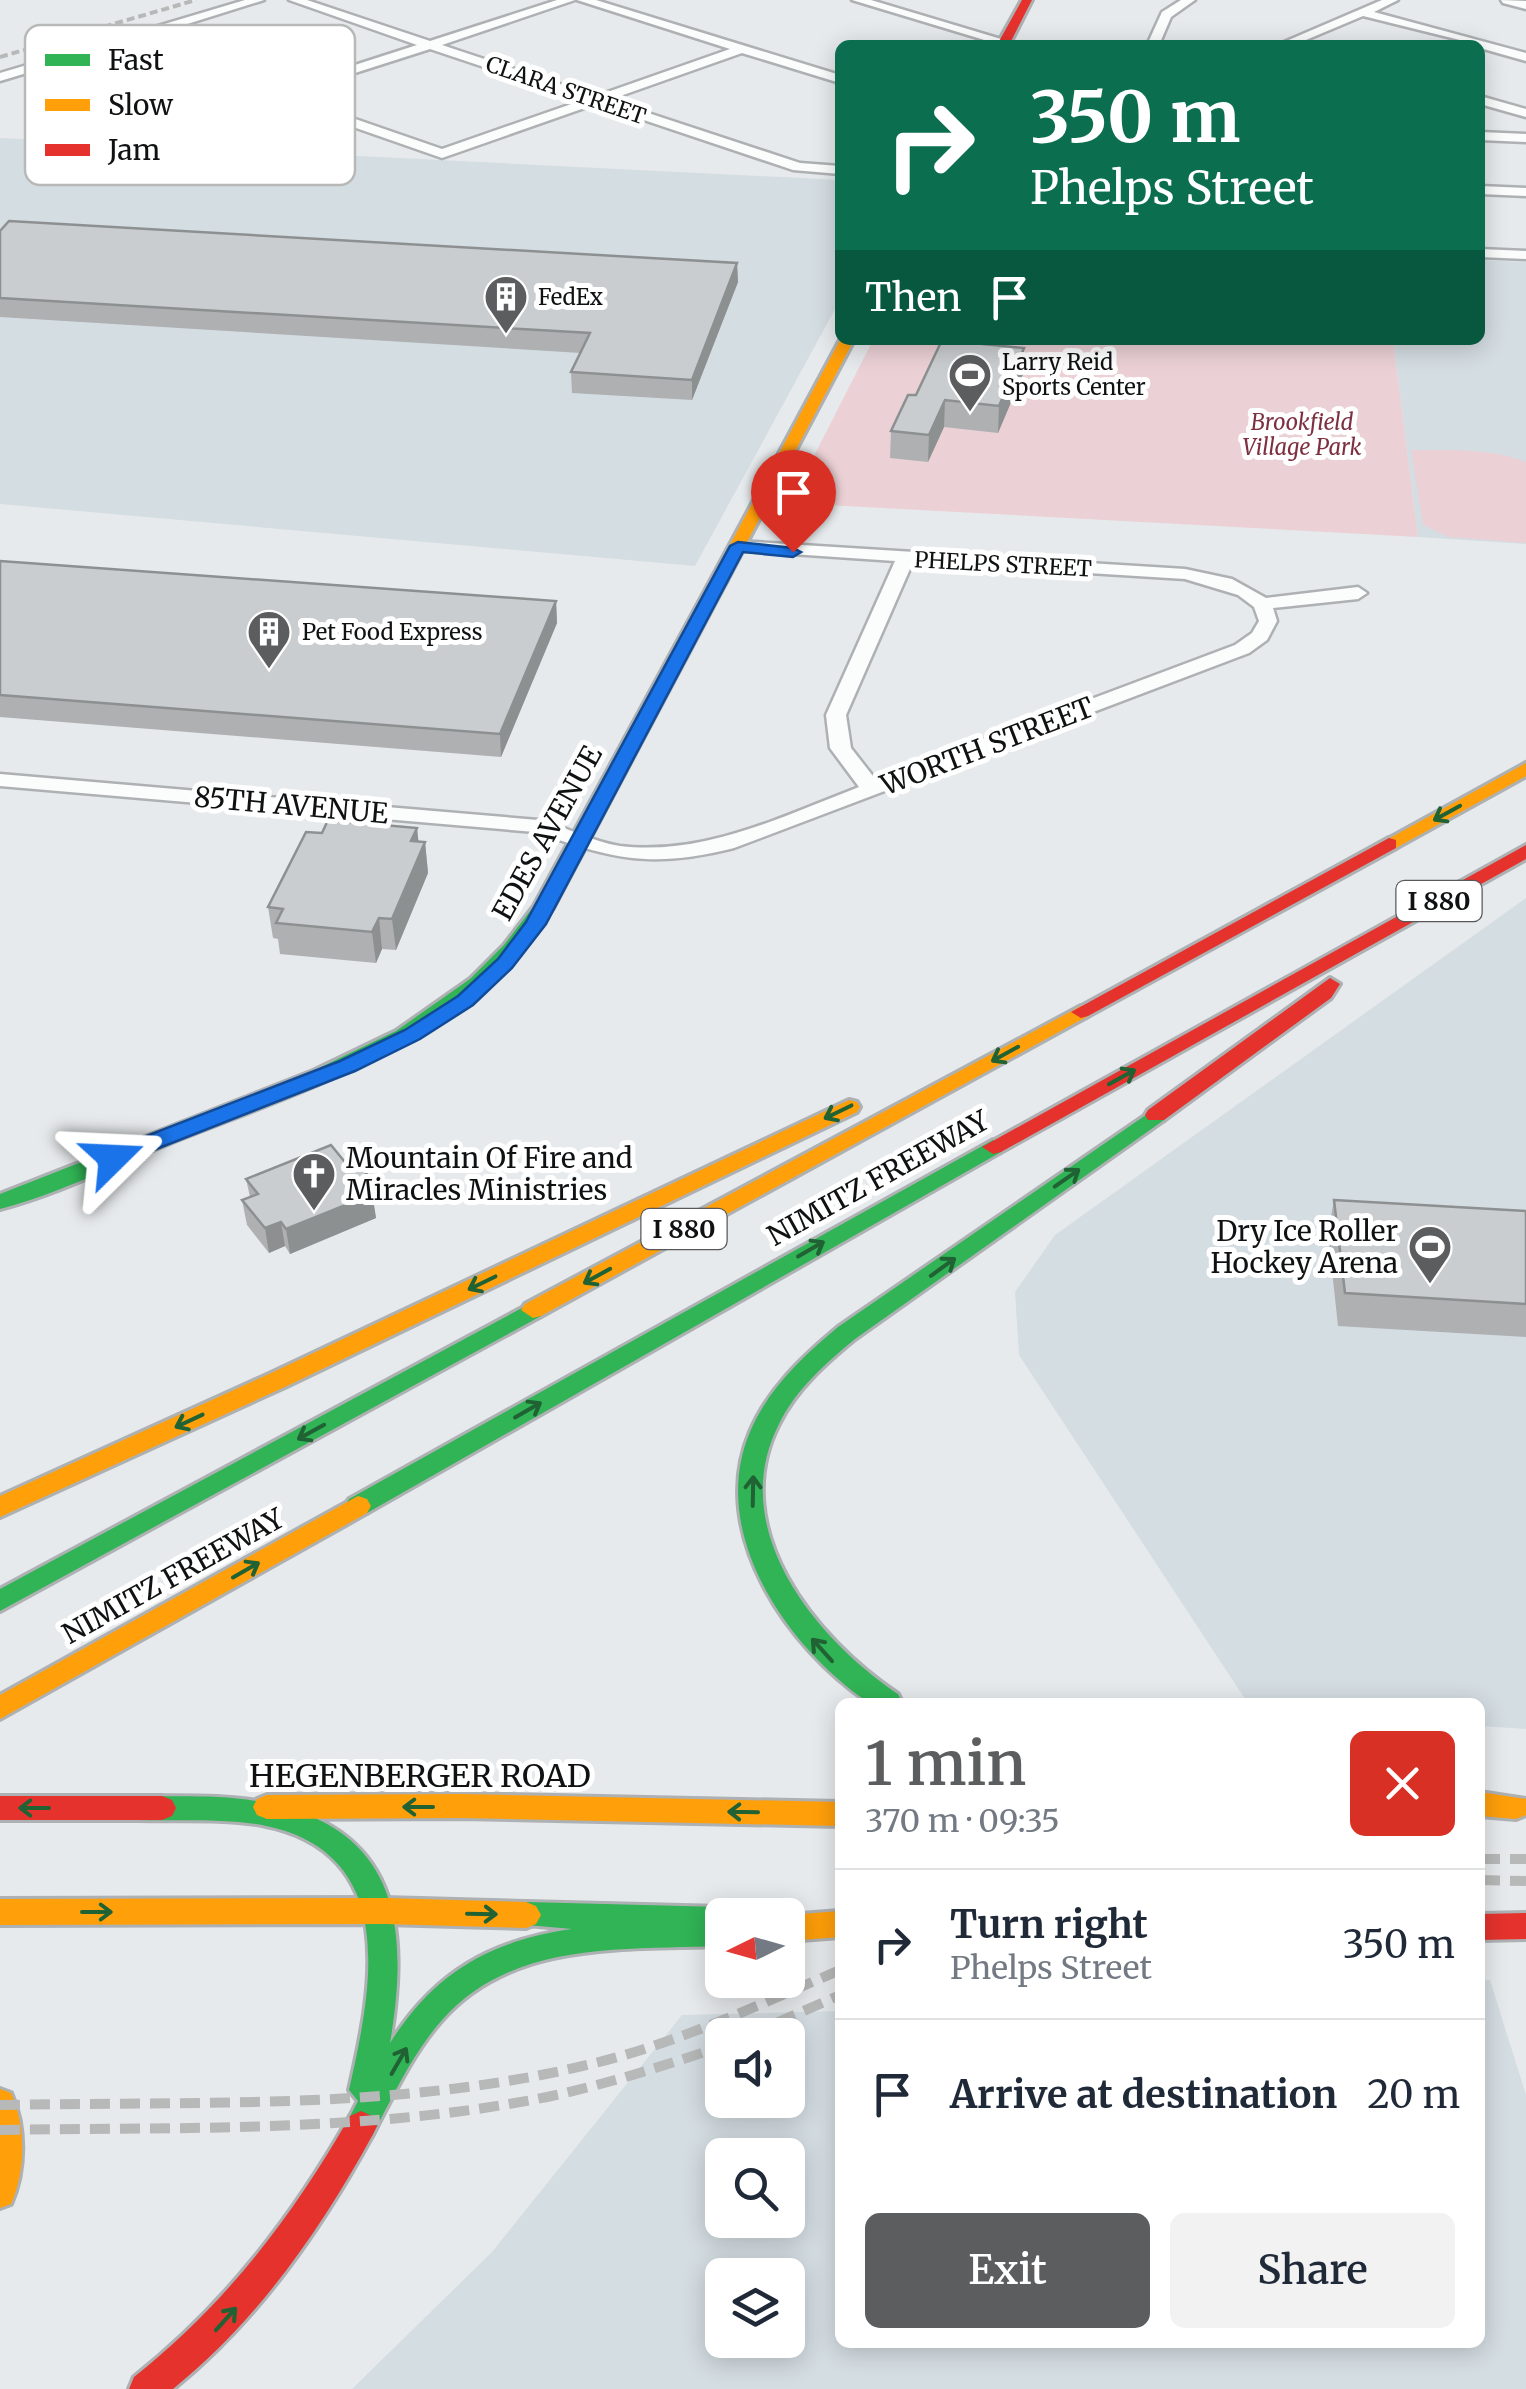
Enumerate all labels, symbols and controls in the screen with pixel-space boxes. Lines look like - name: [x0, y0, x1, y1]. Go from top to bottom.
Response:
- legend: [25, 25, 355, 185]
- text: Fast: [108, 42, 164, 78]
- street label: CLARA STREET: [482, 50, 650, 130]
- text: 350 m: [1030, 73, 1240, 161]
- icon: right: [865, 80, 995, 210]
- text: Slow: [108, 87, 173, 123]
- text: Jam: [107, 132, 161, 168]
- text: Phelps Street: [1030, 160, 1314, 216]
- icon: arrive: [982, 270, 1037, 325]
- building icon: FedEx: [483, 274, 529, 335]
- text: Then: [865, 274, 962, 321]
- place label: FedEx: [538, 283, 603, 311]
- place label: Larry Reid Sports Center: [1002, 348, 1146, 401]
- sports icon: Larry Reid Sports Center: [947, 352, 993, 413]
- park label: Brookfield Village Park: [1242, 408, 1362, 461]
- pin: [751, 450, 836, 553]
- icon: arrive: [766, 465, 821, 520]
- street label: PHELPS STREET: [913, 545, 1093, 583]
- building icon: Pet Food Express: [246, 609, 292, 670]
- place label: Pet Food Express: [302, 618, 482, 646]
- street label: WORTH STREET: [874, 689, 1099, 804]
- street label: EDES AVENUE: [484, 739, 610, 927]
- street label: 85TH AVENUE: [192, 779, 390, 831]
- one-way arrow: [1433, 803, 1462, 823]
- road number: I 880: [1396, 881, 1482, 921]
- one-way arrow: [991, 1045, 1021, 1065]
- one-way arrow: [1106, 1066, 1136, 1086]
- street label: NIMITZ FREEWAY: [761, 1102, 996, 1254]
- one-way arrow: [824, 1103, 854, 1122]
- position arrow: [61, 1106, 165, 1210]
- place label: Mountain Of Fire and Miracles Ministries: [346, 1140, 633, 1208]
- church icon: Mountain Of Fire and Miracles Ministries: [291, 1151, 337, 1212]
- one-way arrow: [1053, 1168, 1080, 1189]
- road number: I 880: [642, 1209, 726, 1249]
- place label: Dry Ice Roller Hockey Arena: [1211, 1213, 1398, 1281]
- sports icon: Dry Ice Roller Hockey Arena: [1407, 1224, 1453, 1285]
- one-way arrow: [796, 1239, 825, 1259]
- one-way arrow: [928, 1256, 956, 1277]
- one-way arrow: [583, 1267, 612, 1287]
- one-way arrow: [468, 1274, 498, 1293]
- one-way arrow: [513, 1399, 542, 1419]
- one-way arrow: [174, 1413, 205, 1431]
- one-way arrow: [297, 1422, 327, 1442]
- one-way arrow: [743, 1475, 762, 1507]
- street label: NIMITZ FREEWAY: [56, 1500, 291, 1652]
- one-way arrow: [231, 1560, 259, 1580]
- one-way arrow: [810, 1638, 833, 1663]
- text: 1 min: [865, 1726, 1026, 1801]
- button: close: [1350, 1731, 1455, 1836]
- street label: HEGENBERGER ROAD: [249, 1756, 591, 1796]
- one-way arrow: [402, 1797, 434, 1816]
- one-way arrow: [19, 1798, 52, 1818]
- text: 370 m · 09:35: [865, 1801, 1060, 1841]
- one-way arrow: [727, 1802, 760, 1822]
- north arrow: [705, 1898, 805, 1998]
- map controls: [705, 1898, 805, 2358]
- text: Turn right: [950, 1901, 1148, 1948]
- one-way arrow: [80, 1902, 113, 1922]
- one-way arrow: [466, 1904, 498, 1923]
- icon: right: [865, 1917, 920, 1972]
- text: 350 m: [1343, 1921, 1455, 1968]
- text: Phelps Street: [950, 1948, 1152, 1988]
- button: sound: [705, 2018, 805, 2118]
- one-way arrow: [390, 2047, 410, 2076]
- icon: arrive: [865, 2067, 920, 2122]
- text: Arrive at destination: [950, 2071, 1337, 2118]
- text: 20 m: [1367, 2071, 1460, 2118]
- button: search: [705, 2138, 805, 2238]
- button: Exit: [865, 2213, 1150, 2328]
- button: Share: [1170, 2213, 1455, 2328]
- button: layers: [705, 2258, 805, 2358]
- one-way arrow: [214, 2307, 237, 2332]

